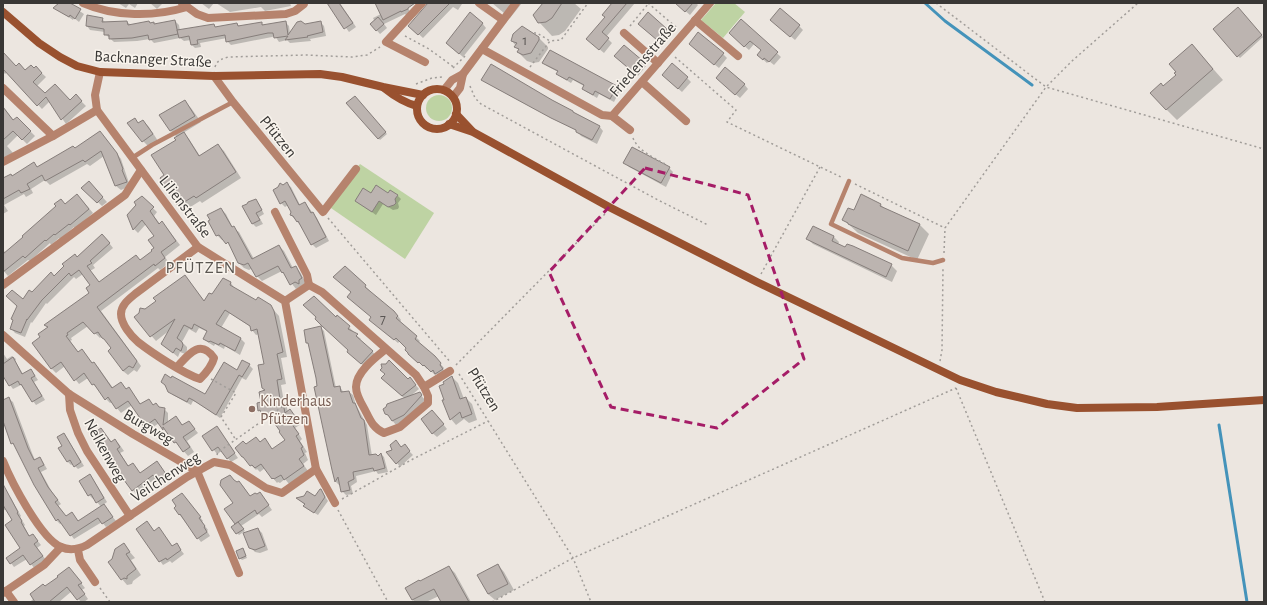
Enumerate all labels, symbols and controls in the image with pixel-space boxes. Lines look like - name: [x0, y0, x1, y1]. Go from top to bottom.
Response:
- street label: Friedensstraße: [606, 20, 679, 100]
- house number: 1: [523, 34, 527, 48]
- street label: Backnanger Straße: [94, 48, 212, 70]
- street label: Pfützen: [257, 113, 300, 160]
- street label: Lilienstraße: [156, 173, 214, 241]
- district label: PFÜTZEN: [166, 258, 236, 276]
- house number: 7: [380, 312, 386, 326]
- street label: Pfützen: [465, 365, 504, 414]
- place label: Kinderhaus Pfützen: [260, 393, 332, 427]
- marker: Kinderhaus Pfützen: [247, 404, 257, 414]
- street label: Burgweg: [121, 406, 177, 448]
- street label: Nelkenweg: [81, 416, 129, 485]
- street label: Veilchenweg: [128, 449, 203, 505]

